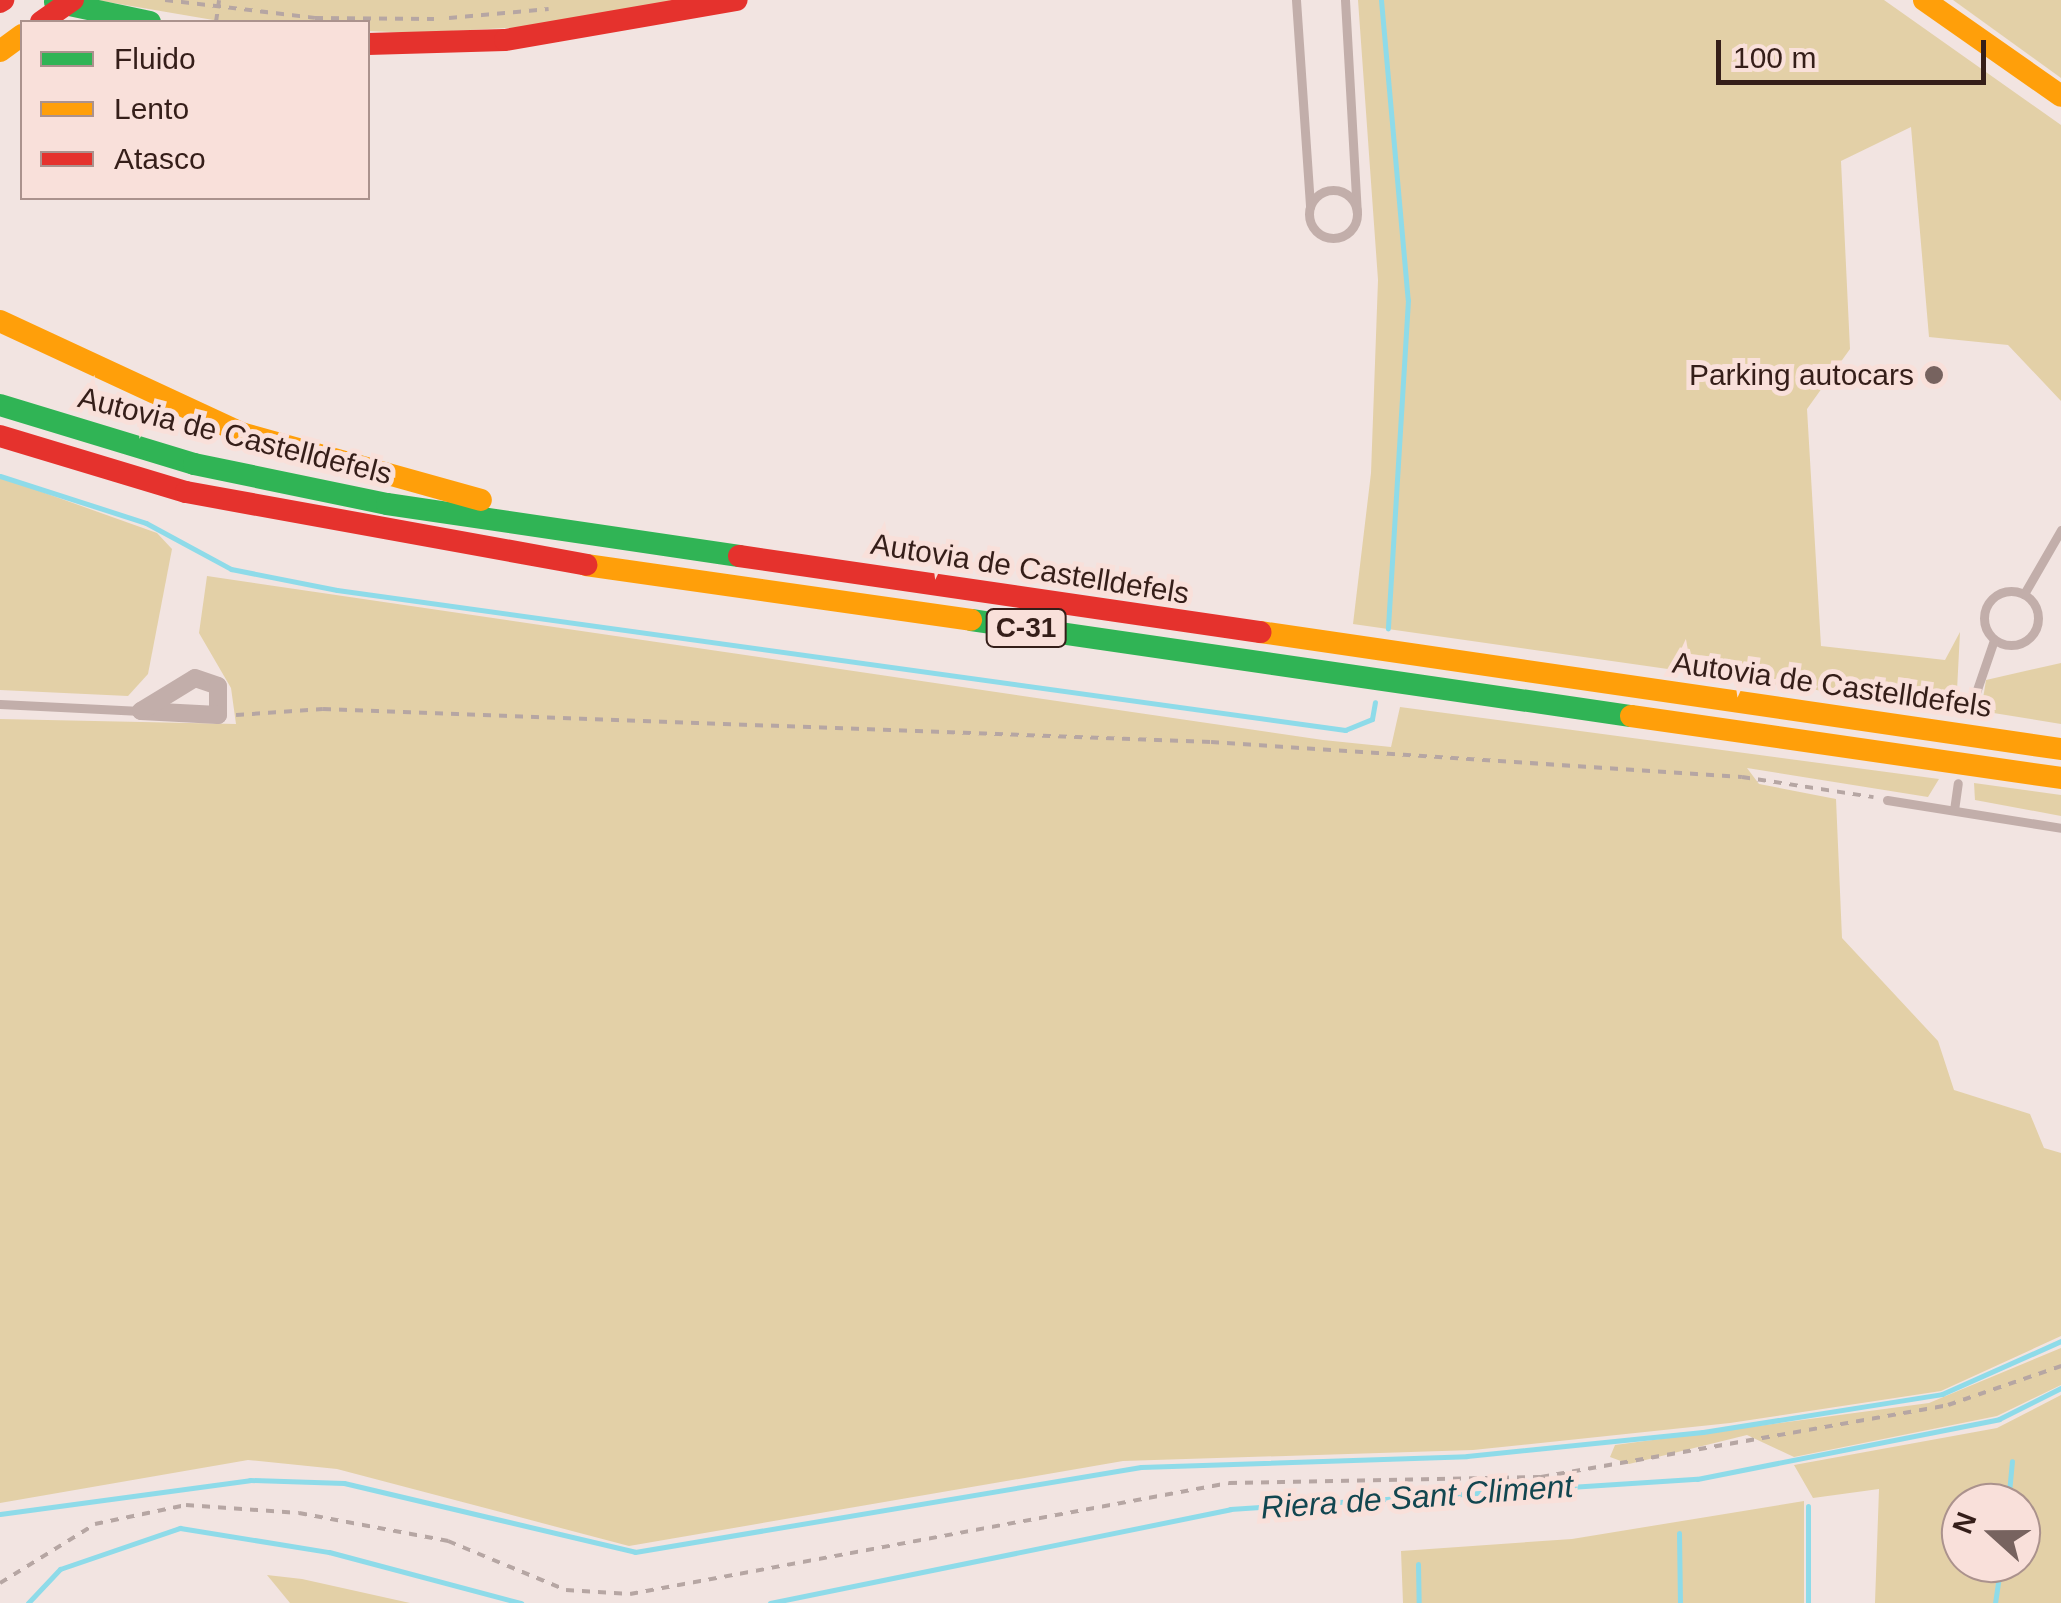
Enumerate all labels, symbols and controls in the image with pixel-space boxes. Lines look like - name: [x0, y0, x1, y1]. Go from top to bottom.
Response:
- legend: [20, 20, 370, 200]
- scale bar: [1721, 20, 1991, 82]
- text: 100 m: [1733, 41, 1816, 74]
- text: Fluido: [114, 42, 196, 75]
- text: Lento: [114, 92, 189, 125]
- text: Atasco: [114, 142, 206, 175]
- place label: Parking autocars: [1689, 357, 1914, 393]
- marker: Parking autocars: [1923, 364, 1945, 386]
- street label: Autovia de Castelldefels: [74, 380, 396, 492]
- street label: Autovia de Castelldefels: [868, 526, 1192, 612]
- road number: C-31: [984, 605, 1068, 651]
- street label: Autovia de Castelldefels: [1670, 645, 1994, 725]
- water label: Riera de Sant Climent: [1260, 1467, 1574, 1527]
- north arrow: [1941, 1483, 2041, 1583]
- text: N: [1946, 1508, 1982, 1538]

